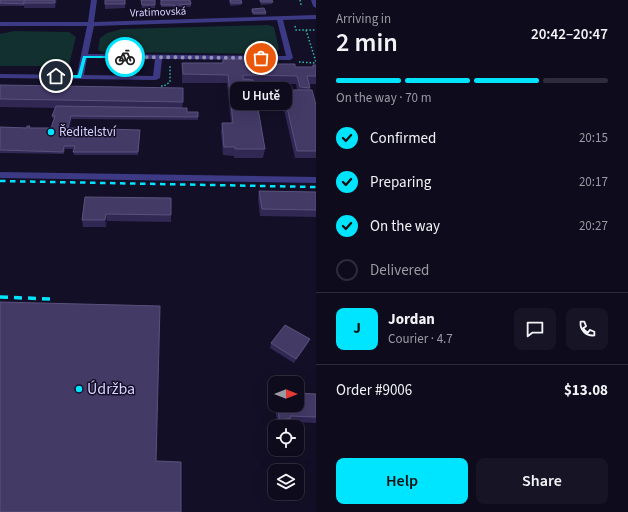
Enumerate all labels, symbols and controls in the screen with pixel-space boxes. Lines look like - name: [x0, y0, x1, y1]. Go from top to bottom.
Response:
- street label: Vratimovská: [130, 4, 186, 20]
- text: Arriving in: [336, 10, 391, 28]
- text: 2 min: [336, 24, 398, 61]
- text: 20:42–20:47: [531, 24, 608, 45]
- courier: [105, 37, 145, 77]
- pin: [244, 41, 278, 75]
- icon: bike: [114, 46, 136, 68]
- icon: bag: [250, 47, 272, 69]
- pin: [39, 59, 73, 93]
- icon: home: [45, 65, 67, 87]
- callout: U Hutě: [230, 82, 292, 110]
- text: U Hutě: [242, 87, 280, 105]
- text: On the way · 70 m: [336, 89, 431, 107]
- place label: Ředitelství: [59, 123, 117, 141]
- marker: Ředitelství: [46, 127, 56, 137]
- icon: check: [336, 127, 358, 149]
- text: Confirmed: [370, 128, 436, 149]
- text: 20:15: [579, 129, 608, 147]
- icon: check: [336, 171, 358, 193]
- text: Preparing: [370, 172, 431, 193]
- text: 20:17: [579, 173, 608, 191]
- icon: check: [336, 215, 358, 237]
- text: On the way: [370, 216, 440, 237]
- text: 20:27: [579, 217, 608, 235]
- text: Delivered: [370, 260, 429, 281]
- button: chat: [514, 308, 556, 350]
- button: phone: [566, 308, 608, 350]
- text: Jordan: [388, 309, 435, 330]
- text: J: [353, 318, 361, 339]
- text: Courier · 4.7: [388, 330, 453, 348]
- north arrow: [268, 376, 304, 412]
- map controls: [268, 376, 304, 500]
- place label: Údržba: [87, 378, 135, 400]
- text: Order #9006: [336, 380, 412, 401]
- text: $13.08: [564, 380, 608, 401]
- marker: Údržba: [74, 384, 84, 394]
- button: locate: [268, 420, 304, 456]
- button: Help: [336, 458, 468, 504]
- button: Share: [476, 458, 608, 504]
- button: layers: [268, 464, 304, 500]

